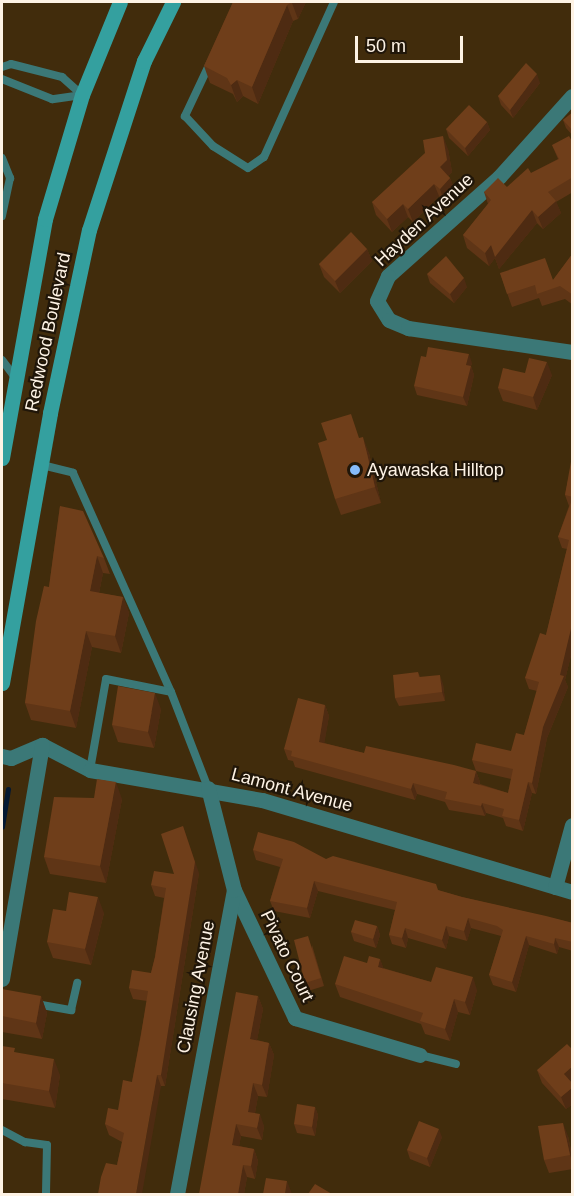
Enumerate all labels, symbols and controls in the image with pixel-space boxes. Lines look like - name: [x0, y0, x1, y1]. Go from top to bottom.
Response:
- scale bar: [358, 24, 466, 62]
- text: 50 m: [366, 36, 406, 56]
- street label: Hayden Avenue: [370, 169, 478, 271]
- street label: Redwood Boulevard: [21, 250, 75, 414]
- place label: Ayawaska Hilltop: [367, 459, 504, 481]
- marker: Ayawaska Hilltop: [348, 463, 362, 477]
- street label: Lamont Avenue: [228, 763, 356, 817]
- street label: Pivato Court: [256, 907, 318, 1005]
- street label: Clausing Avenue: [172, 918, 220, 1056]

